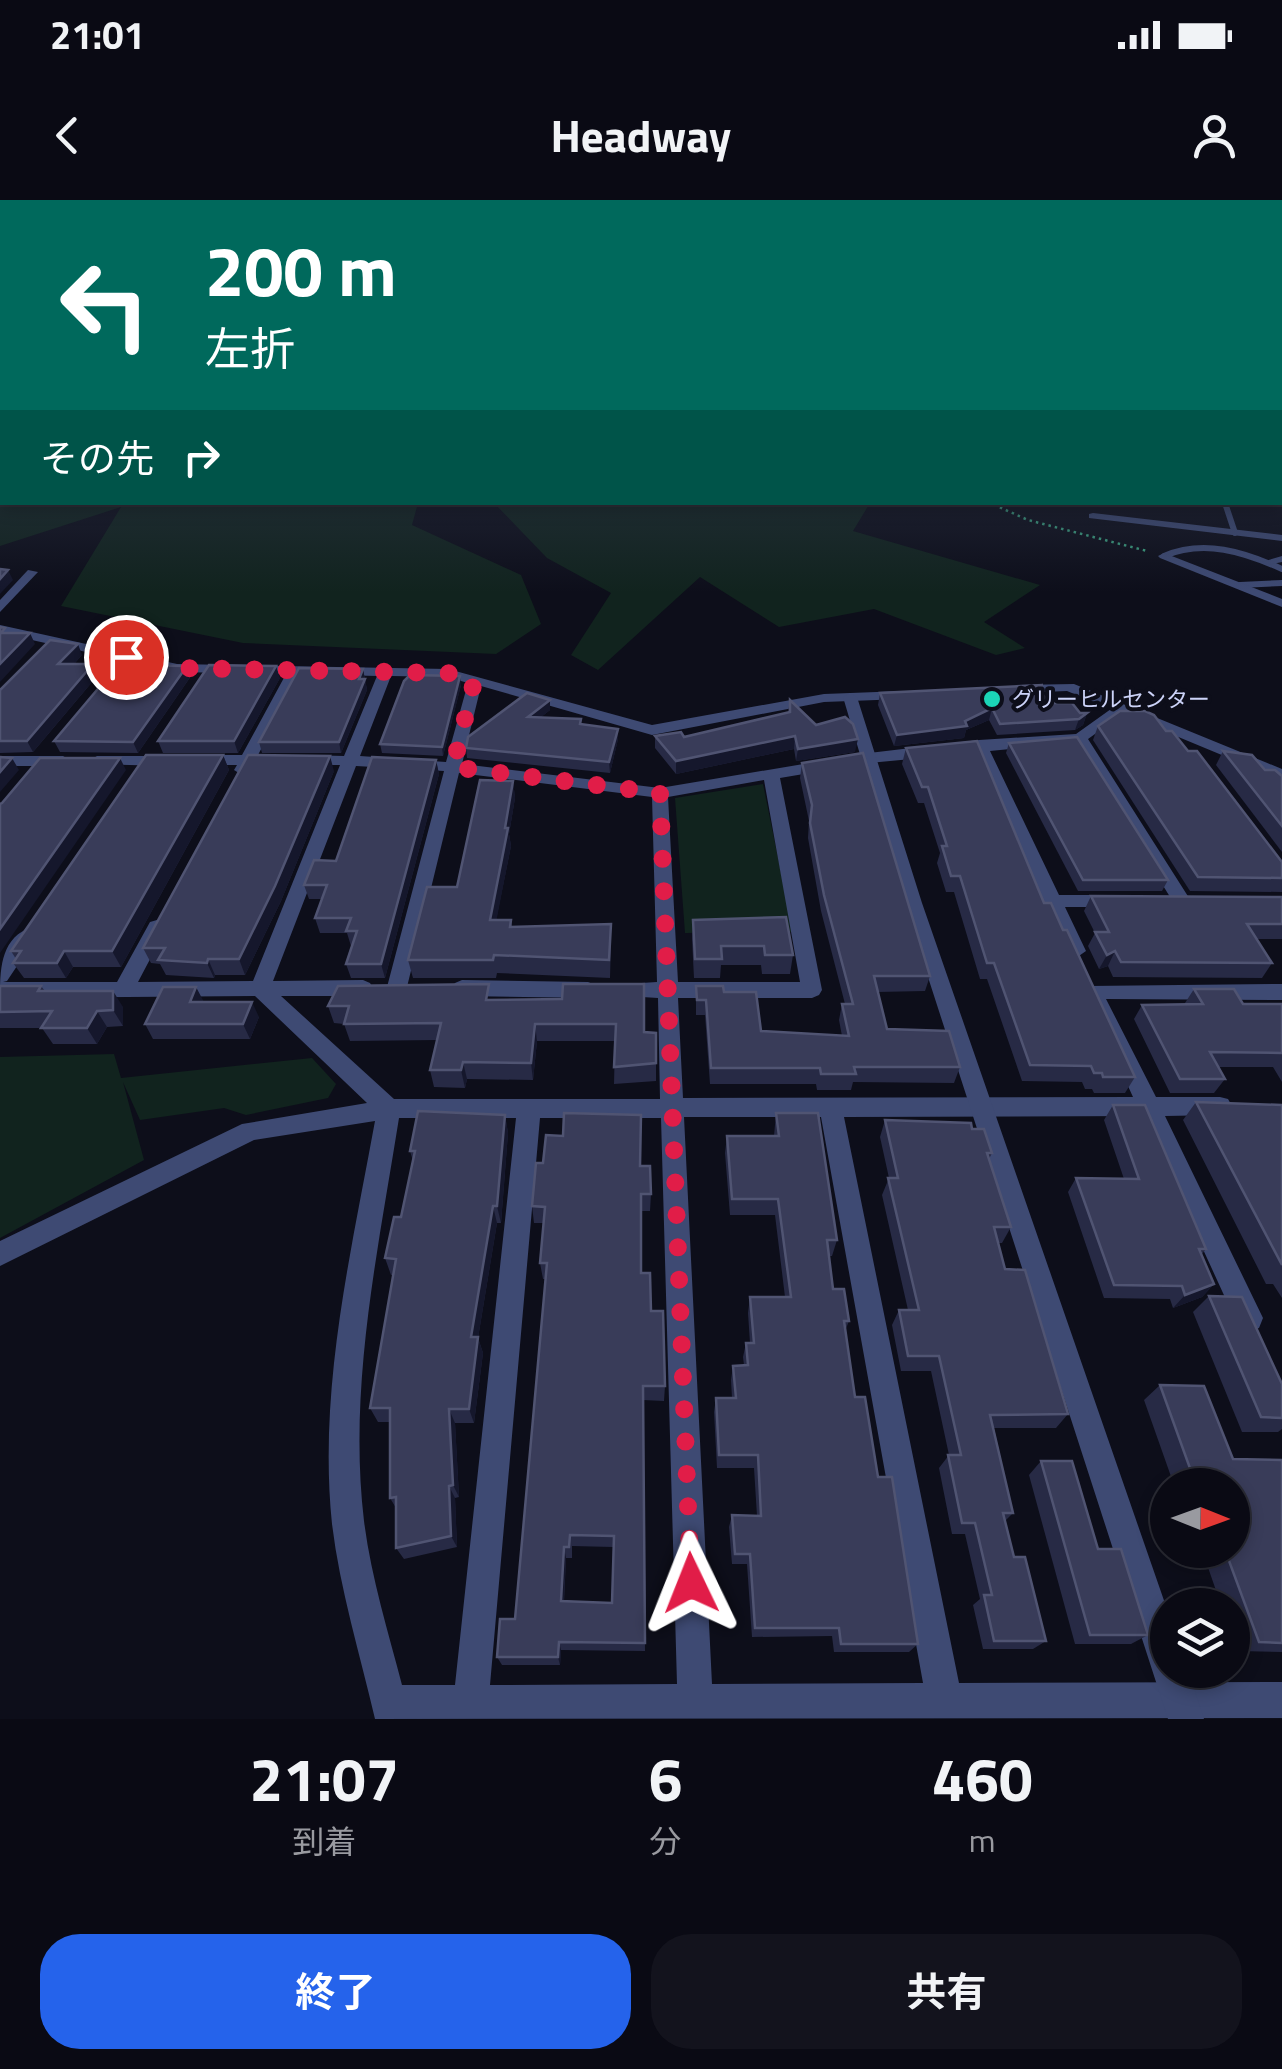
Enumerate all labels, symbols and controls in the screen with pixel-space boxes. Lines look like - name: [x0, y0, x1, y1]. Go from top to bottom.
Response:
- text: 21:01: [50, 6, 145, 64]
- text: Headway: [551, 101, 731, 169]
- icon: back: [40, 108, 95, 163]
- icon: person: [1187, 108, 1242, 163]
- text: 200 m: [205, 217, 397, 323]
- icon: left: [40, 240, 170, 370]
- text: 左折: [205, 314, 295, 382]
- text: その先: [40, 429, 154, 487]
- icon: right: [174, 430, 229, 485]
- pin: [84, 615, 169, 700]
- icon: arrive: [99, 630, 154, 685]
- place label: グリーヒルセンター: [1012, 682, 1210, 716]
- marker: グリーヒルセンター: [981, 688, 1003, 710]
- north arrow: [1150, 1468, 1250, 1568]
- map controls: [1150, 1468, 1250, 1688]
- position arrow: [639, 1531, 743, 1635]
- button: layers: [1150, 1588, 1250, 1688]
- text: 21:07: [249, 1733, 399, 1824]
- text: 6: [649, 1733, 682, 1824]
- text: 460: [932, 1733, 1033, 1824]
- text: m: [969, 1816, 996, 1864]
- text: 到着: [292, 1817, 356, 1865]
- text: 分: [649, 1817, 681, 1865]
- button: 終了: [40, 1934, 631, 2049]
- button: 共有: [651, 1934, 1242, 2049]

